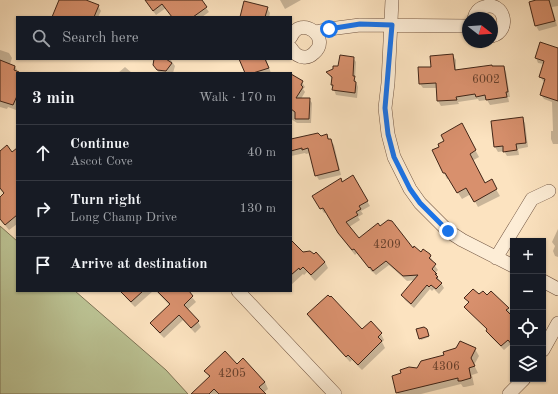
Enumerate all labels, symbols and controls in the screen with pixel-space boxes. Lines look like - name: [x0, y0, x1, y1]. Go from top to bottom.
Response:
- north arrow: [462, 12, 498, 48]
- search box: [16, 16, 292, 60]
- route start: [320, 20, 338, 38]
- icon: search: [30, 27, 52, 49]
- text: Search here: [62, 31, 139, 46]
- house number: 6002: [472, 74, 500, 86]
- text: 3 min: [32, 90, 75, 107]
- text: Walk · 170 m: [199, 91, 276, 104]
- text: Continue: [70, 137, 129, 152]
- icon: ahead: [32, 142, 54, 164]
- text: 40 m: [247, 146, 276, 159]
- text: Ascot Cove: [70, 155, 133, 168]
- text: Turn right: [70, 193, 141, 208]
- icon: right: [32, 198, 54, 220]
- text: 130 m: [239, 202, 276, 215]
- text: Long Champ Drive: [70, 211, 177, 224]
- route end: [439, 222, 457, 240]
- map controls: [510, 238, 546, 382]
- button: +: [510, 238, 546, 274]
- house number: 4209: [373, 239, 401, 251]
- icon: arrive: [32, 254, 54, 276]
- text: Arrive at destination: [70, 257, 208, 272]
- button: −: [510, 274, 546, 310]
- button: locate: [510, 310, 546, 346]
- button: layers: [510, 346, 546, 382]
- house number: 4306: [432, 361, 460, 373]
- house number: 4205: [218, 367, 246, 380]

